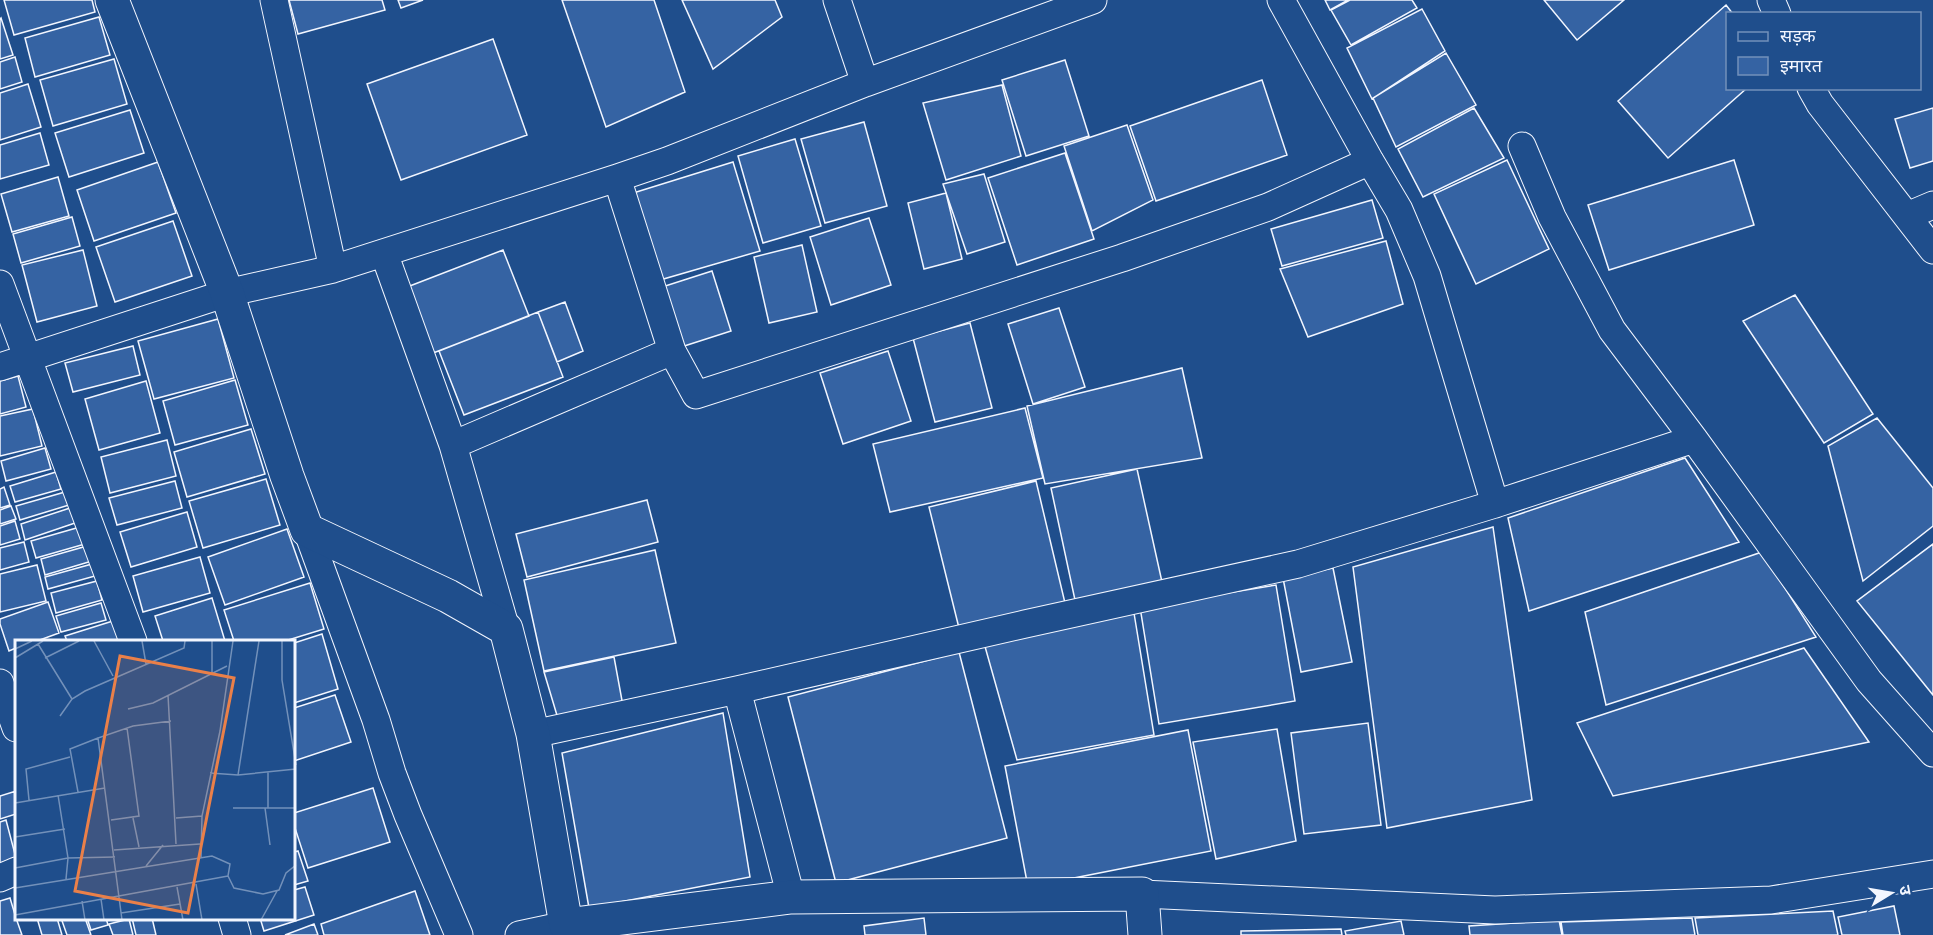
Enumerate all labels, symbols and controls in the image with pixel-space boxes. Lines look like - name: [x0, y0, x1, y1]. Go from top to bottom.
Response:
- legend: [1726, 12, 1921, 90]
- text: सड़क: [1780, 24, 1817, 47]
- text: इमारत: [1780, 54, 1823, 77]
- inset map: [15, 640, 296, 920]
- north arrow: [1861, 863, 1921, 923]
- text: उ: [1895, 884, 1917, 897]

